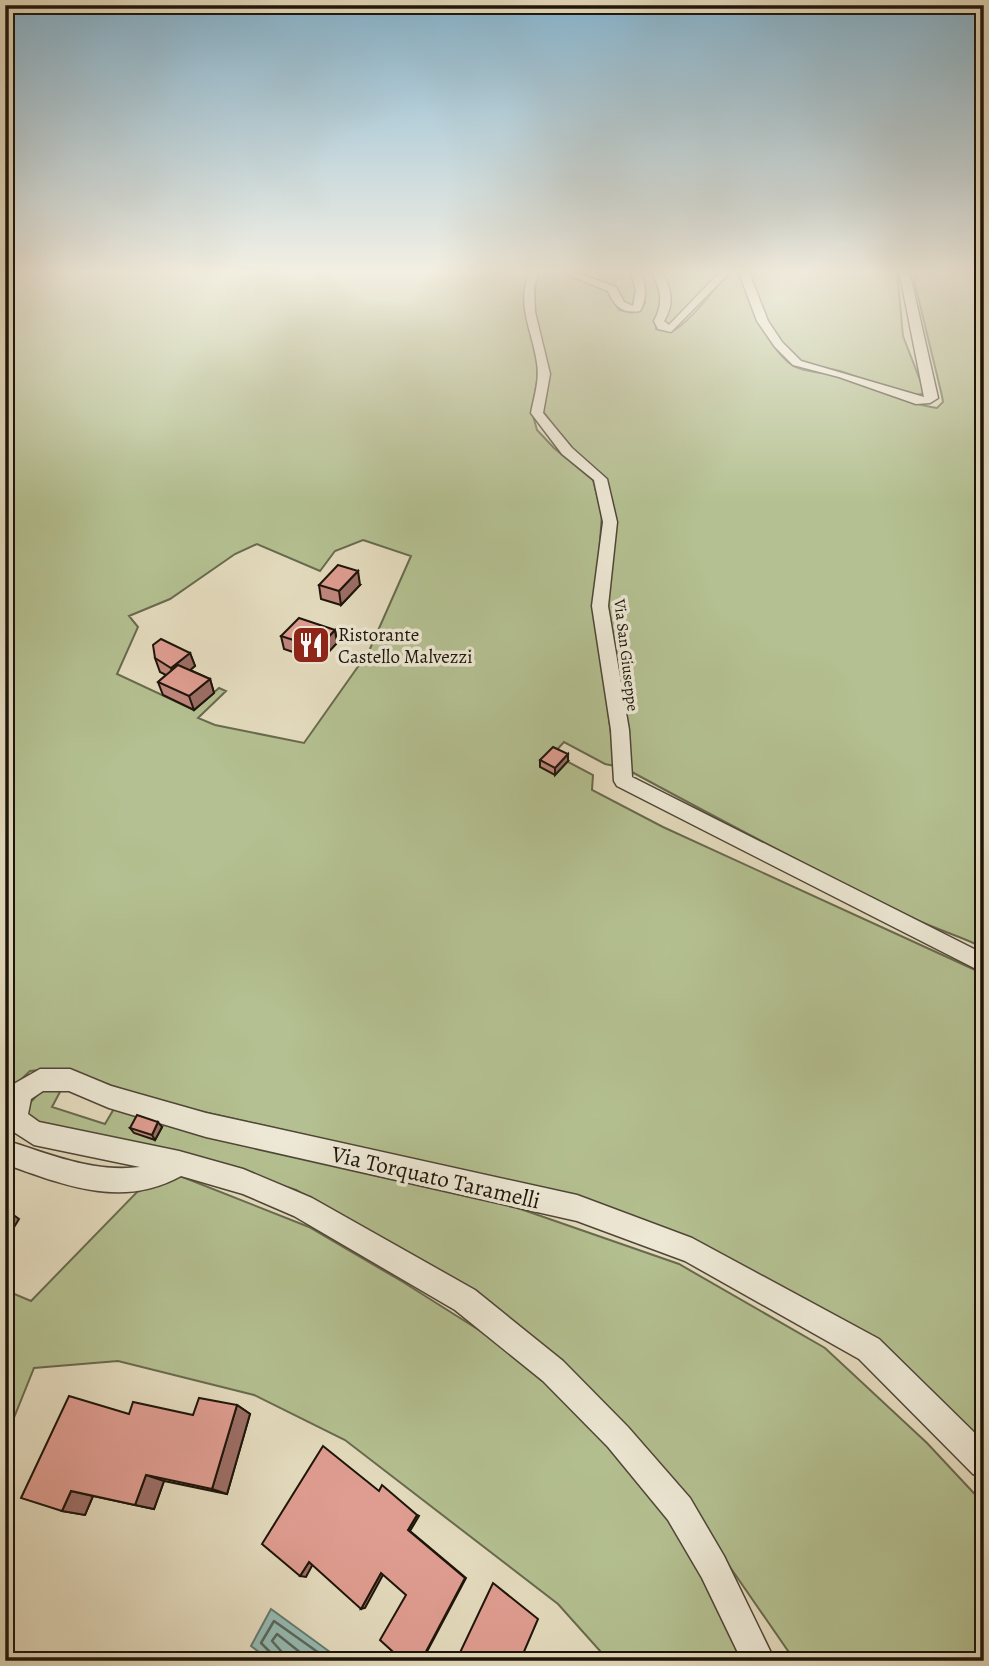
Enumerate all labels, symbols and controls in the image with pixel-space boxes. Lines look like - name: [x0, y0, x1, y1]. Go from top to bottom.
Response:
- street label: Via San Giuseppe: [608, 597, 644, 713]
- place label: Ristorante Castello Malvezzi: [338, 622, 473, 670]
- restaurant icon: Ristorante Castello Malvezzi: [290, 624, 332, 666]
- street label: Via Torquato Taramelli: [328, 1138, 543, 1217]

